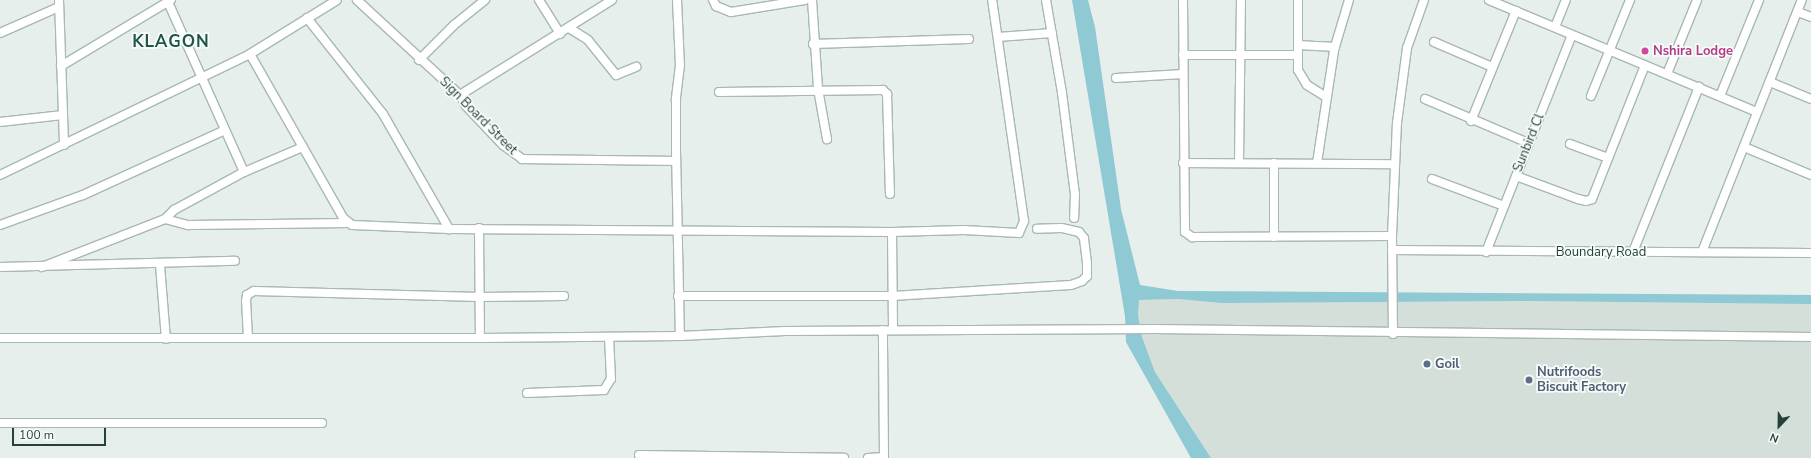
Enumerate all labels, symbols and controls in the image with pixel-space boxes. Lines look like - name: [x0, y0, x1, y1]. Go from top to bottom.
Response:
- district label: KLAGON: [132, 32, 210, 52]
- place label: Nshira Lodge: [1653, 43, 1733, 59]
- marker: Nshira Lodge: [1640, 46, 1650, 56]
- street label: Sign Board Street: [436, 74, 520, 158]
- street label: Sunbird Cl: [1510, 112, 1548, 174]
- street label: Boundary Road: [1556, 244, 1646, 260]
- place label: Goil: [1435, 356, 1460, 372]
- marker: Goil: [1422, 359, 1432, 369]
- place label: Nutrifoods Biscuit Factory: [1537, 365, 1626, 396]
- marker: Nutrifoods Biscuit Factory: [1524, 375, 1534, 385]
- north arrow: [1759, 406, 1799, 446]
- scale bar: [14, 420, 108, 446]
- text: 100 m: [19, 427, 54, 443]
- text: N: [1768, 429, 1781, 446]

